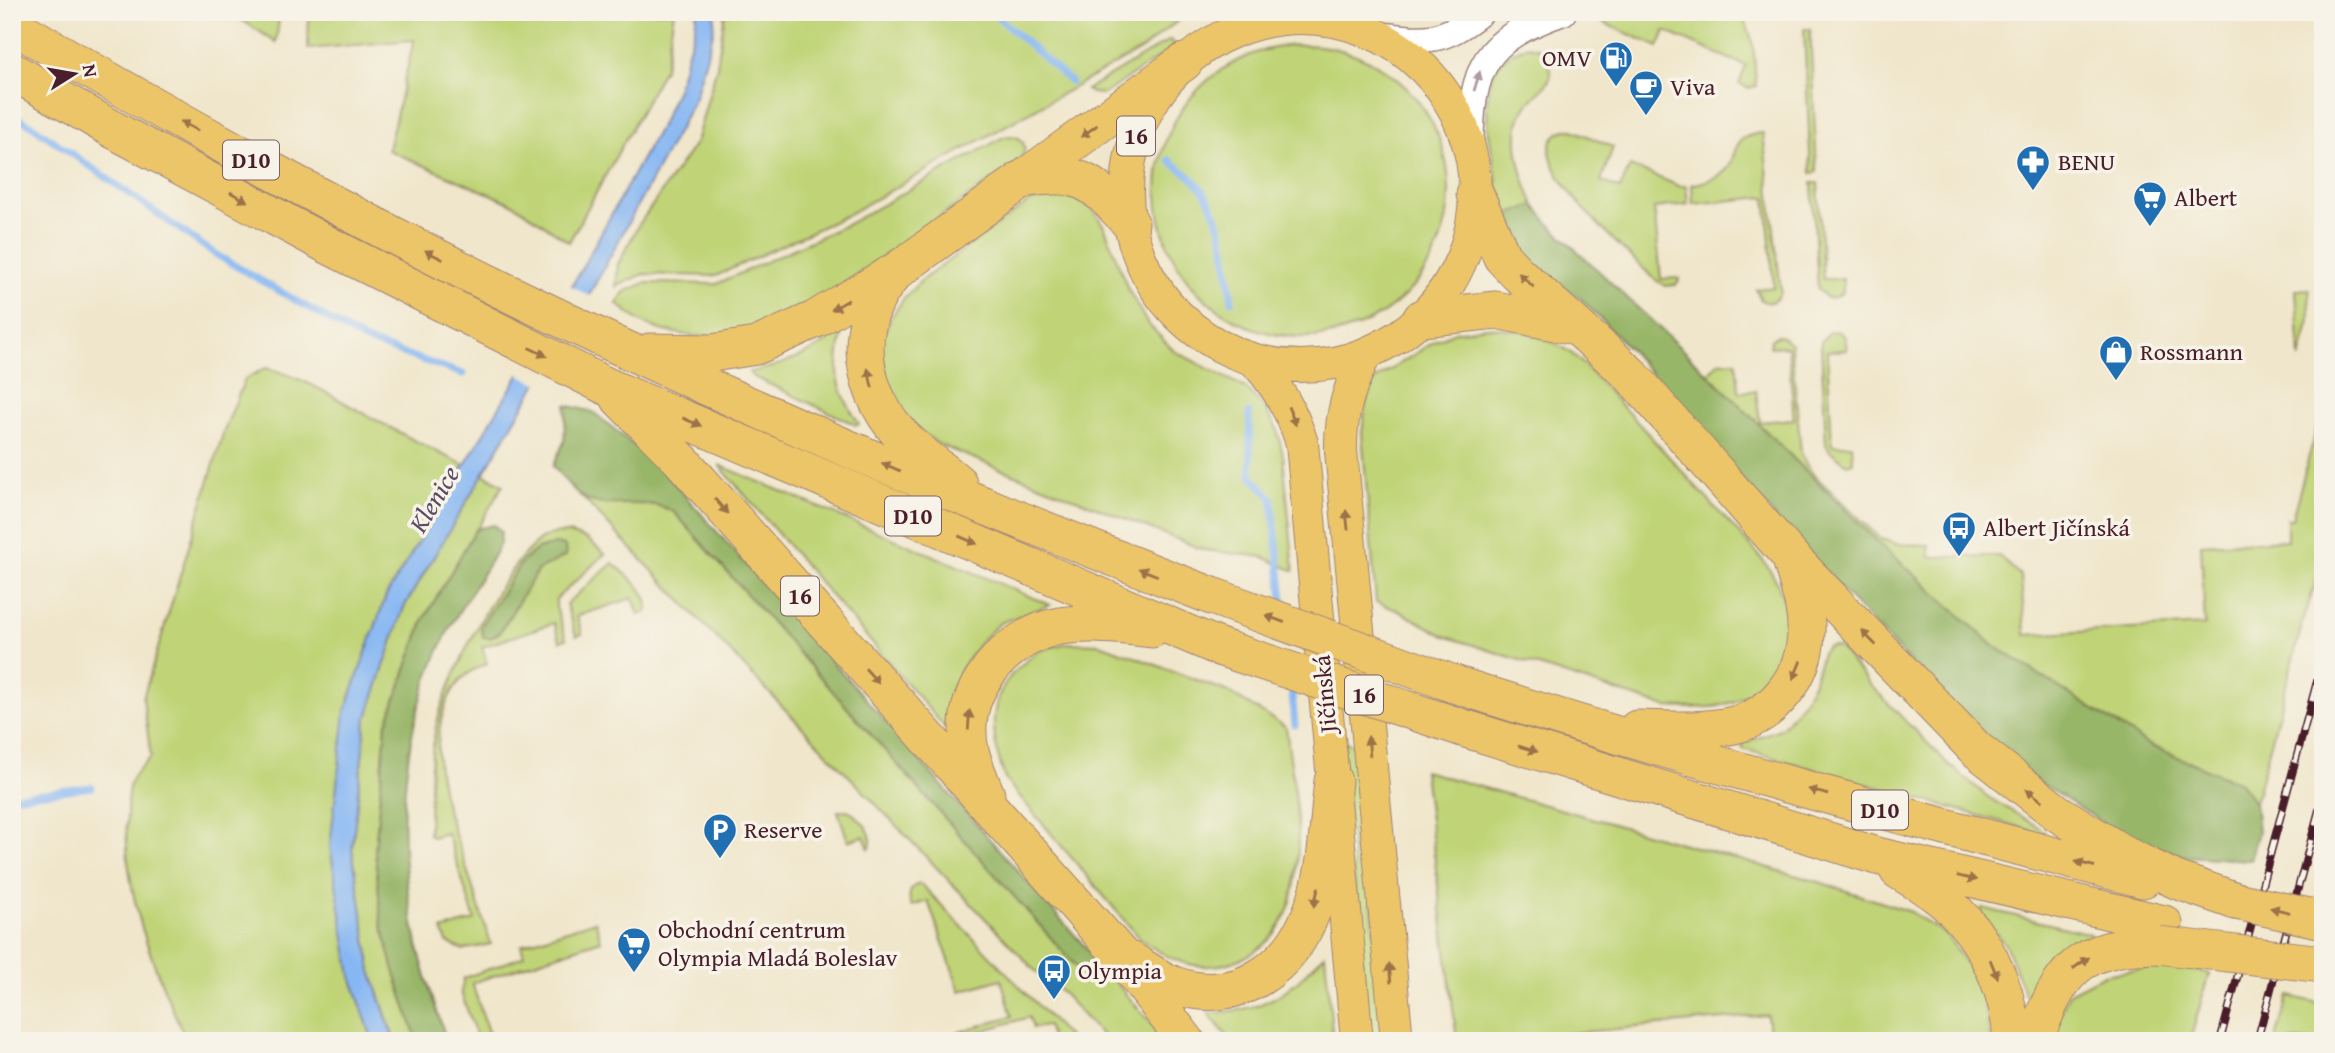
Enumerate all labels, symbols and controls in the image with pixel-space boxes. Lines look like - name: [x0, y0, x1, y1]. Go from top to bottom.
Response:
- north arrow: [38, 38, 108, 108]
- fuel station icon: OMV: [1597, 39, 1635, 88]
- place label: OMV: [1542, 40, 1592, 75]
- text: N: [76, 62, 106, 80]
- cafe icon: Viva: [1627, 68, 1665, 117]
- place label: Viva: [1670, 69, 1716, 104]
- one-way arrow: [1473, 70, 1483, 91]
- road number: 16: [1117, 116, 1155, 155]
- one-way arrow: [180, 120, 199, 132]
- one-way arrow: [1080, 124, 1098, 138]
- road number: D10: [223, 140, 279, 180]
- pharmacy icon: BENU: [2014, 143, 2052, 192]
- place label: BENU: [2058, 144, 2115, 179]
- supermarket icon: Albert: [2131, 179, 2169, 228]
- place label: Albert: [2174, 180, 2238, 215]
- one-way arrow: [229, 191, 249, 203]
- one-way arrow: [424, 250, 444, 261]
- one-way arrow: [1518, 273, 1535, 289]
- one-way arrow: [830, 299, 849, 311]
- shop icon: Rossmann: [2097, 333, 2135, 382]
- place label: Rossmann: [2140, 334, 2244, 369]
- one-way arrow: [528, 346, 548, 358]
- one-way arrow: [864, 367, 875, 389]
- one-way arrow: [1287, 406, 1298, 427]
- one-way arrow: [681, 417, 702, 428]
- water label: Klenice: [398, 458, 469, 540]
- one-way arrow: [880, 461, 901, 472]
- road number: D10: [885, 496, 941, 536]
- one-way arrow: [713, 497, 729, 515]
- one-way arrow: [1342, 509, 1353, 531]
- bus stop icon: Albert Jičínská: [1940, 509, 1978, 558]
- place label: Albert Jičínská: [1983, 510, 2130, 545]
- one-way arrow: [958, 535, 979, 546]
- one-way arrow: [1137, 566, 1158, 577]
- road number: 16: [781, 576, 819, 616]
- one-way arrow: [1264, 613, 1285, 624]
- one-way arrow: [1862, 630, 1878, 647]
- street label: Jičínská: [1304, 653, 1346, 738]
- one-way arrow: [1791, 660, 1802, 681]
- one-way arrow: [864, 667, 880, 685]
- road number: 16: [1345, 676, 1383, 715]
- one-way arrow: [964, 709, 975, 731]
- one-way arrow: [1363, 735, 1374, 757]
- one-way arrow: [1518, 744, 1539, 754]
- one-way arrow: [1807, 787, 1828, 797]
- one-way arrow: [2025, 787, 2043, 802]
- road number: D10: [1852, 790, 1908, 830]
- parking icon: Reserve: [701, 811, 739, 860]
- place label: Reserve: [744, 812, 822, 847]
- one-way arrow: [2074, 858, 2096, 869]
- one-way arrow: [1956, 873, 1978, 884]
- one-way arrow: [1310, 886, 1321, 908]
- one-way arrow: [2268, 905, 2290, 916]
- place label: Obchodní centrum Olympia Mladá Boleslav: [658, 912, 897, 975]
- supermarket icon: Obchodní centrum Olympia Mladá Boleslav: [615, 925, 653, 974]
- bus stop icon: Olympia: [1035, 952, 1073, 1001]
- place label: Olympia: [1078, 953, 1163, 988]
- one-way arrow: [2072, 956, 2090, 970]
- one-way arrow: [1989, 959, 2000, 980]
- one-way arrow: [1384, 962, 1395, 984]

